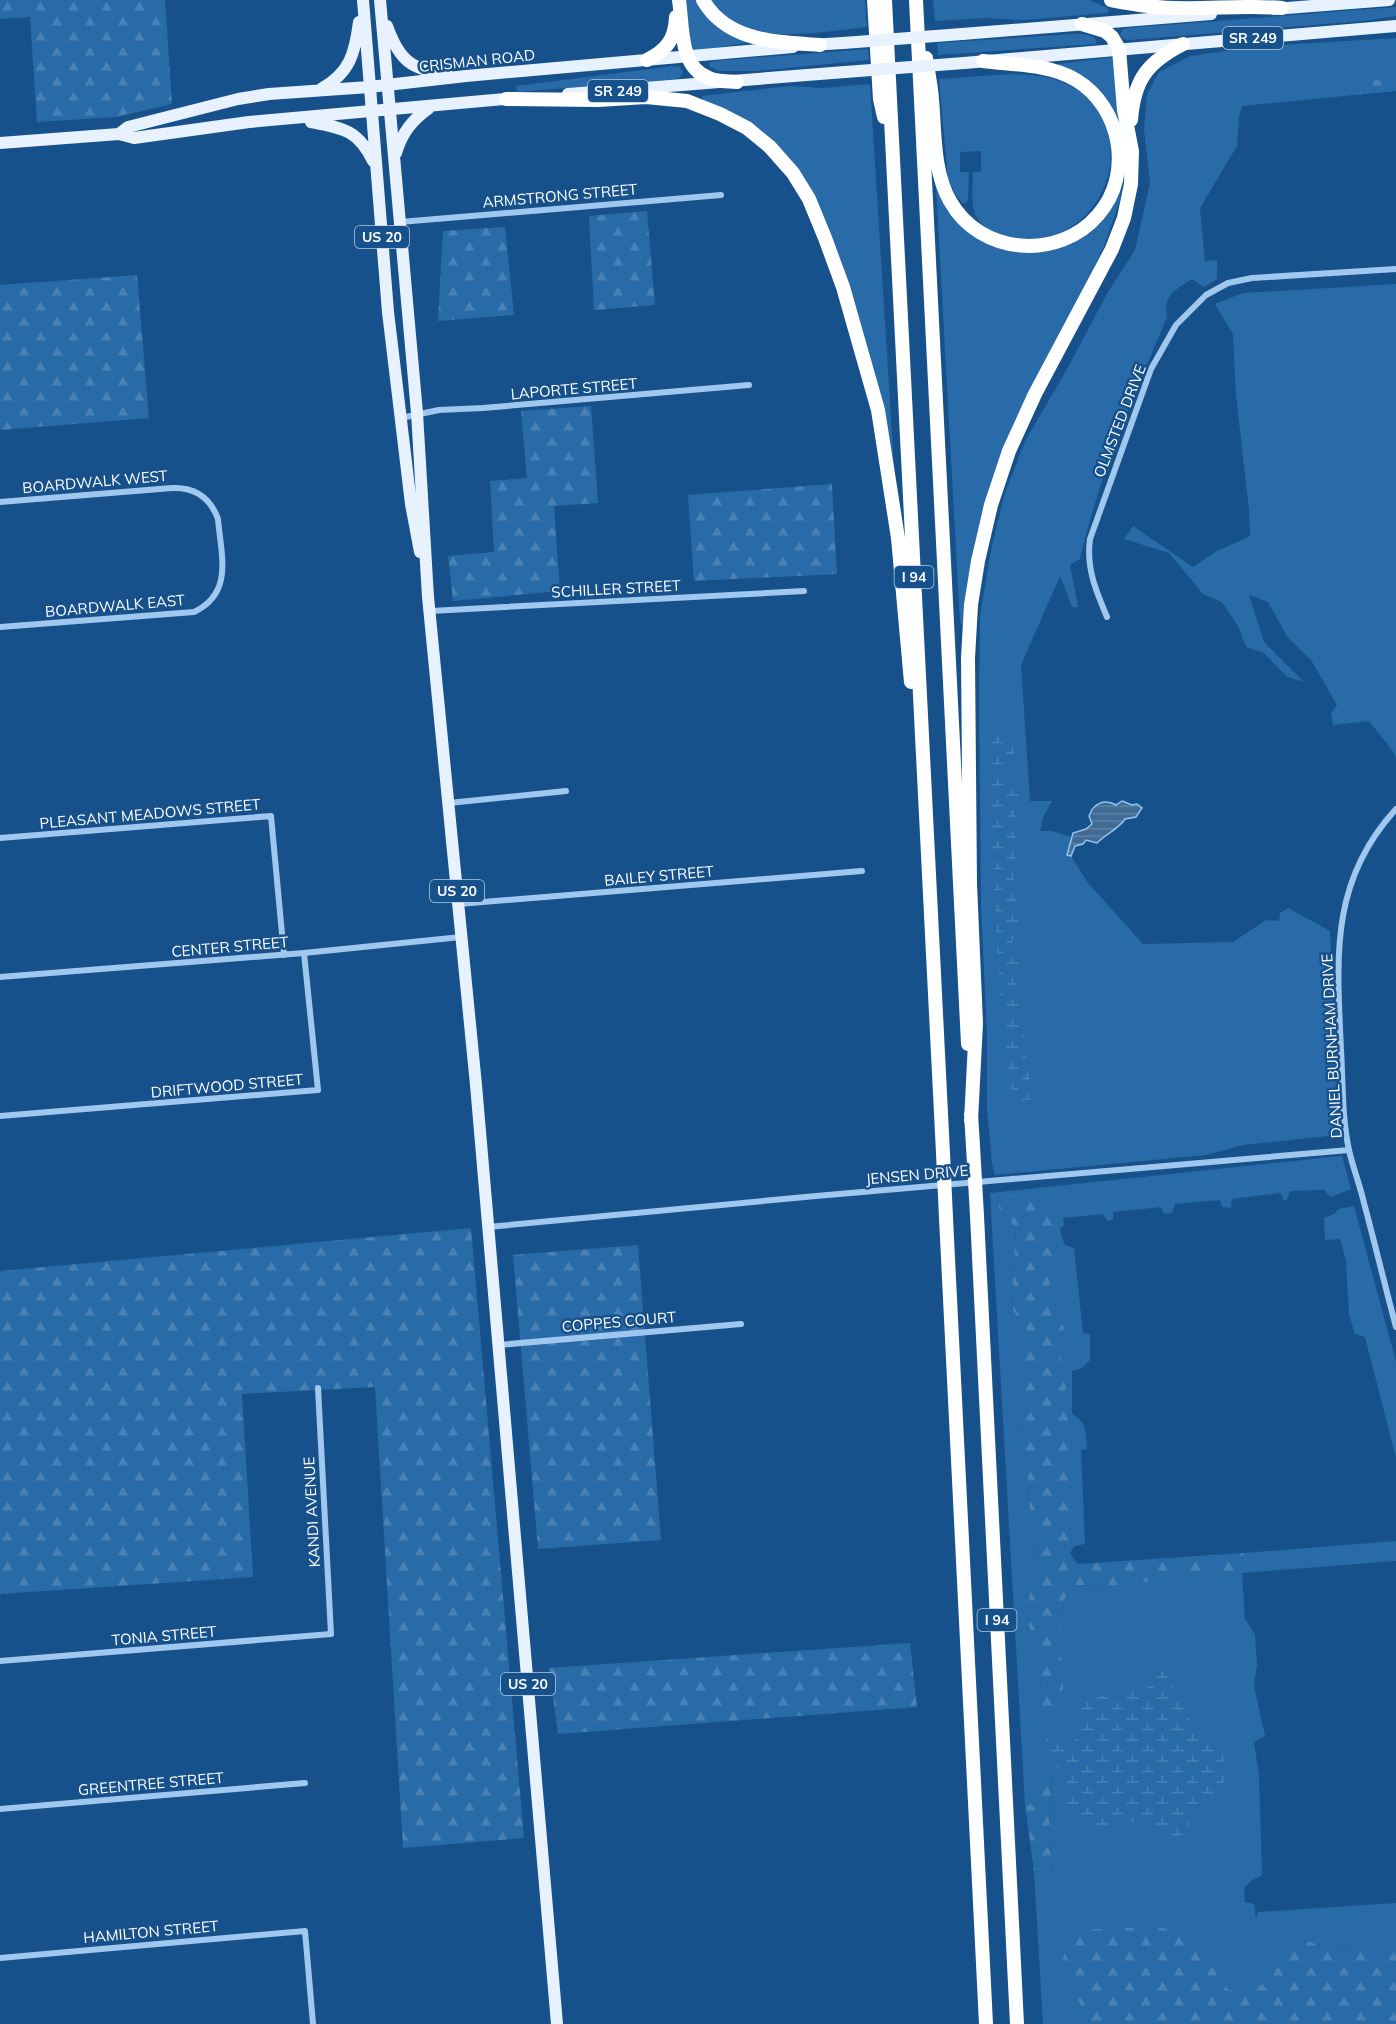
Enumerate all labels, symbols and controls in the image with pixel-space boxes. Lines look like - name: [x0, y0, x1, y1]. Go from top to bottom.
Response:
- road number: SR 249: [1223, 27, 1283, 49]
- street label: CRISMAN ROAD: [418, 45, 536, 76]
- road number: SR 249: [588, 80, 648, 102]
- street label: ARMSTRONG STREET: [482, 179, 638, 212]
- road number: US 20: [355, 226, 409, 248]
- street label: OLMSTED DRIVE: [1089, 361, 1150, 480]
- street label: LAPORTE STREET: [510, 374, 638, 404]
- street label: BOARDWALK WEST: [21, 466, 168, 497]
- road number: I 94: [894, 566, 934, 588]
- street label: SCHILLER STREET: [551, 576, 681, 601]
- street label: BOARDWALK EAST: [44, 590, 186, 621]
- street label: PLEASANT MEADOWS STREET: [39, 794, 261, 833]
- street label: BAILEY STREET: [603, 861, 715, 890]
- road number: US 20: [430, 880, 484, 902]
- street label: CENTER STREET: [171, 932, 289, 961]
- street label: DANIEL BURNHAM DRIVE: [1317, 953, 1346, 1139]
- street label: DRIFTWOOD STREET: [150, 1069, 304, 1102]
- street label: JENSEN DRIVE: [865, 1161, 969, 1188]
- street label: COPPES COURT: [561, 1307, 677, 1336]
- street label: KANDI AVENUE: [299, 1456, 324, 1568]
- road number: I 94: [978, 1609, 1016, 1631]
- street label: TONIA STREET: [111, 1621, 217, 1650]
- road number: US 20: [501, 1673, 555, 1695]
- street label: GREENTREE STREET: [77, 1768, 225, 1799]
- street label: HAMILTON STREET: [83, 1916, 219, 1947]

